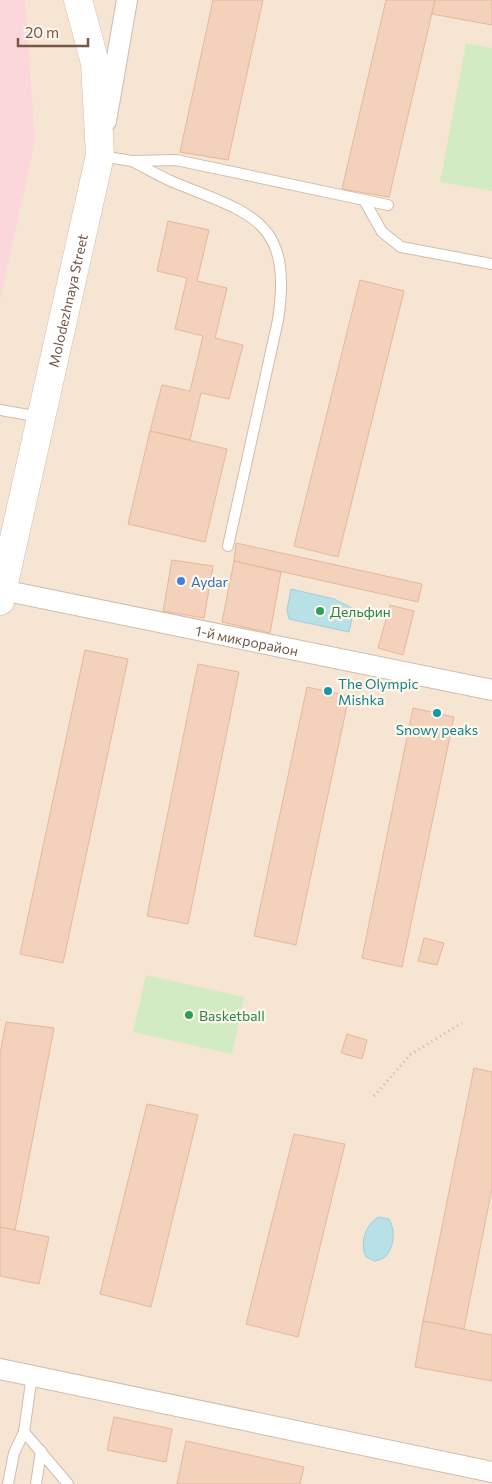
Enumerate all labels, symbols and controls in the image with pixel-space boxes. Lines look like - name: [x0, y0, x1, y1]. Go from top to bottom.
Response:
- scale bar: [18, 15, 88, 47]
- text: 20 m: [25, 23, 59, 41]
- street label: Molodezhnaya Street: [44, 232, 91, 369]
- place label: Aydar: [191, 573, 229, 590]
- marker: Aydar: [175, 575, 187, 587]
- place label: Дельфин: [330, 603, 391, 620]
- marker: Дельфин: [314, 605, 326, 617]
- street label: 1-й микрорайон: [194, 621, 300, 659]
- place label: The Olympic Mishka: [338, 675, 418, 708]
- marker: The Olympic Mishka: [322, 685, 334, 697]
- marker: Snowy peaks: [431, 707, 443, 719]
- place label: Snowy peaks: [396, 721, 478, 738]
- place label: Basketball: [199, 1007, 265, 1024]
- marker: Basketball: [183, 1009, 195, 1021]

